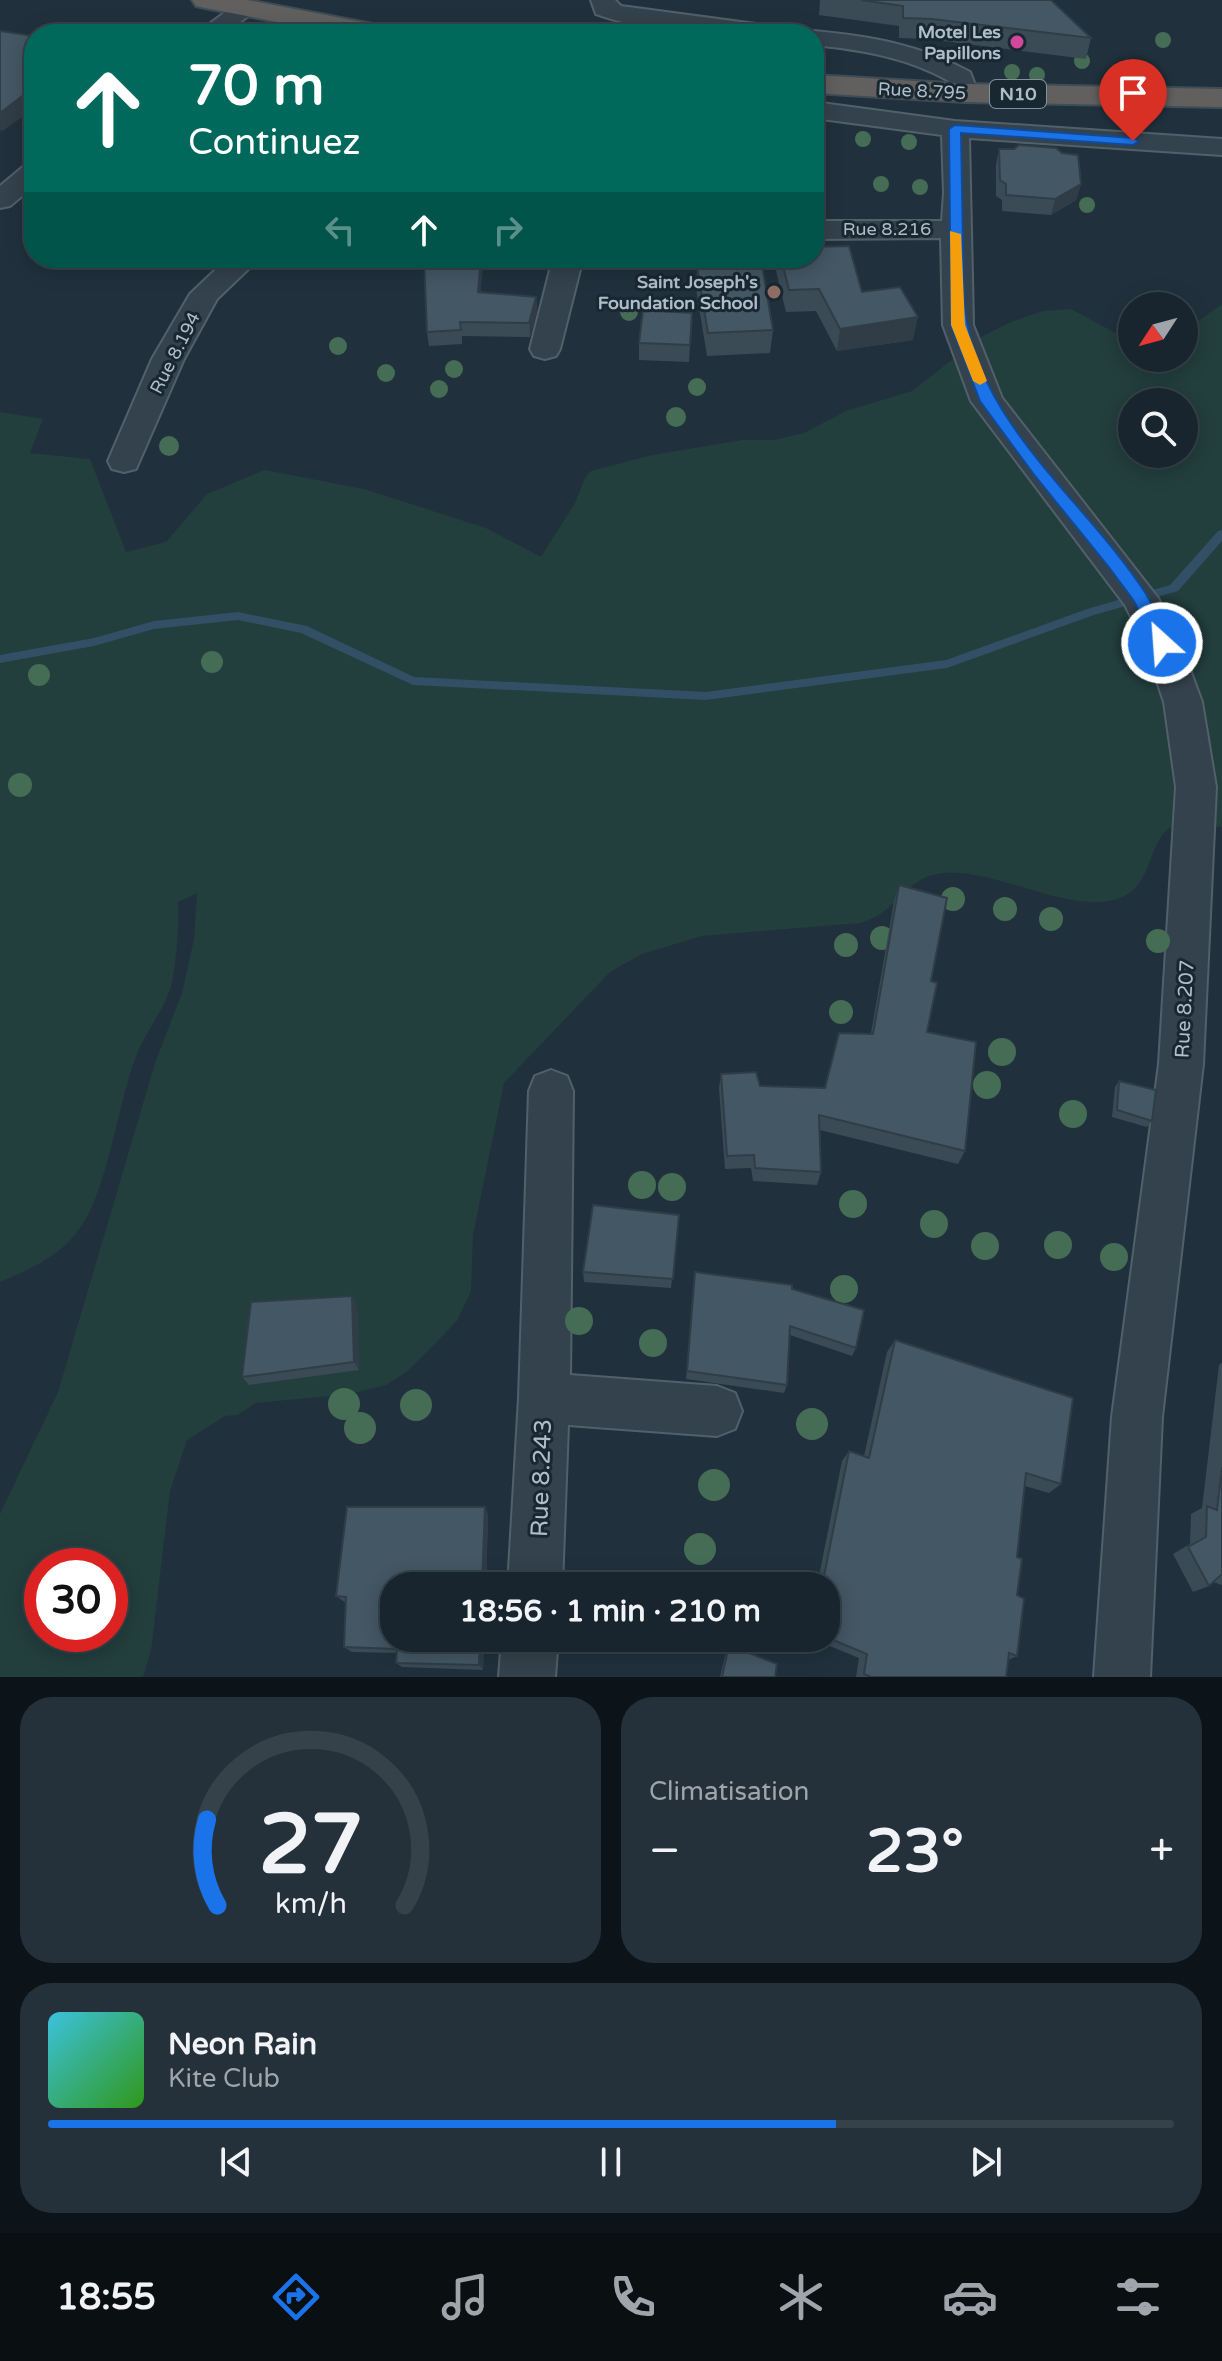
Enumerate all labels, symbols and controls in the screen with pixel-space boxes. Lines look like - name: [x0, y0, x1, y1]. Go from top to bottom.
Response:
- place label: Motel Les Papillons: [918, 21, 1001, 64]
- marker: Motel Les Papillons: [1008, 33, 1026, 51]
- text: 70 m: [188, 53, 324, 120]
- icon: ahead: [56, 56, 160, 160]
- pin: [1099, 59, 1167, 141]
- icon: arrive: [1111, 71, 1155, 115]
- street label: Rue 8.795: [877, 78, 967, 104]
- road number: N10: [990, 80, 1046, 108]
- text: Continuez: [188, 121, 361, 164]
- icon: left: [318, 208, 362, 252]
- icon: ahead: [402, 208, 446, 252]
- icon: right: [486, 208, 530, 252]
- street label: Rue 8.216: [843, 218, 931, 240]
- place label: Saint Joseph's Foundation School: [598, 271, 758, 314]
- marker: Saint Joseph's Foundation School: [765, 283, 783, 301]
- north arrow: [1118, 292, 1198, 372]
- map controls: [1118, 292, 1198, 468]
- street label: Rue 8.194: [145, 309, 205, 397]
- button: search: [1118, 388, 1198, 468]
- position arrow: [1120, 601, 1204, 685]
- street label: Rue 8.207: [1170, 959, 1200, 1059]
- street label: Rue 8.243: [525, 1419, 558, 1538]
- speed limit sign: 30: [24, 1548, 128, 1652]
- text: 18:56 · 1 min · 210 m: [459, 1593, 761, 1630]
- text: Climatisation: [649, 1776, 809, 1807]
- text: 27: [258, 1796, 363, 1896]
- text: 23°: [866, 1816, 964, 1888]
- text: −: [649, 1825, 680, 1878]
- text: +: [1149, 1825, 1174, 1878]
- text: km/h: [275, 1887, 346, 1921]
- text: Neon Rain: [168, 2026, 317, 2063]
- text: Kite Club: [168, 2063, 280, 2094]
- icon: previous: [214, 2140, 258, 2184]
- icon: pause: [589, 2140, 633, 2184]
- icon: next: [964, 2140, 1008, 2184]
- icon: directions: [268, 2269, 324, 2325]
- icon: music: [437, 2269, 493, 2325]
- icon: phone: [605, 2269, 661, 2325]
- icon: climate: [773, 2269, 829, 2325]
- icon: car: [942, 2269, 998, 2325]
- icon: filters: [1110, 2269, 1166, 2325]
- text: 18:55: [56, 2276, 156, 2319]

